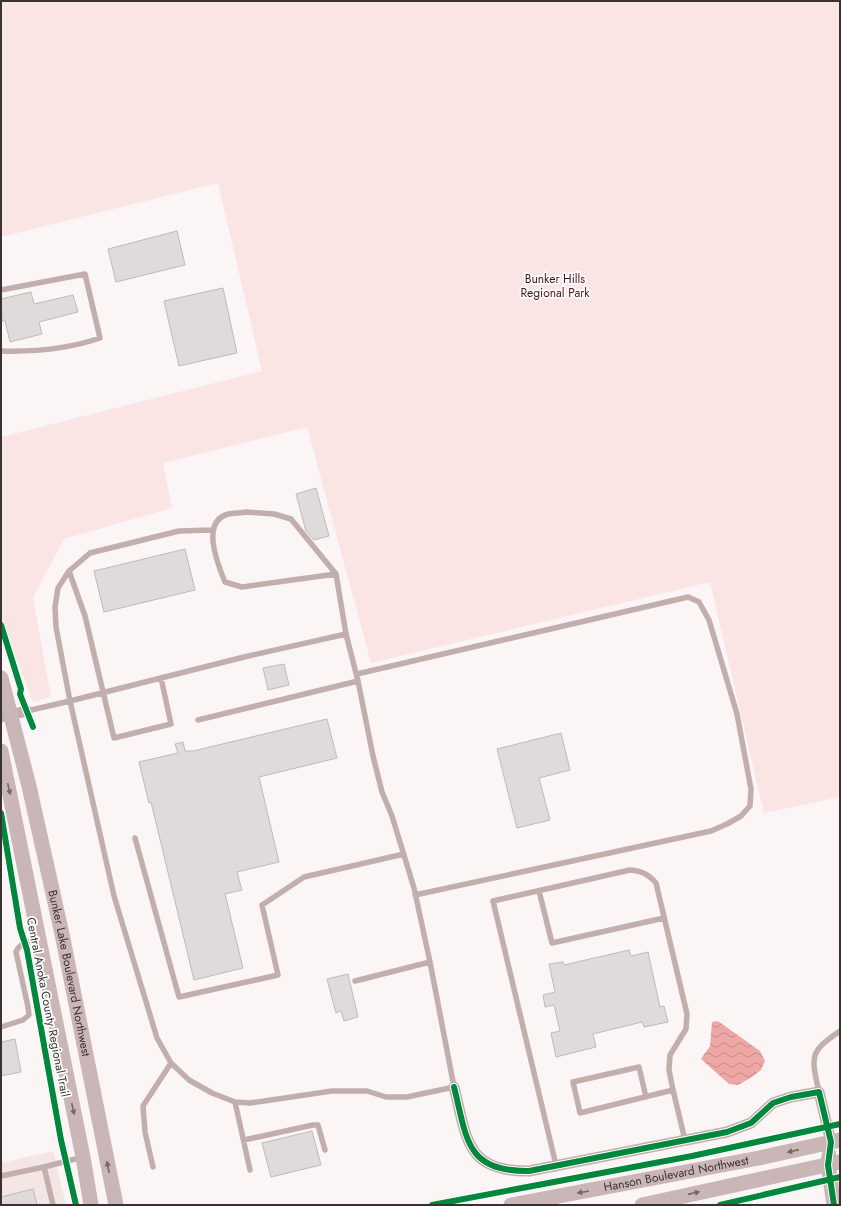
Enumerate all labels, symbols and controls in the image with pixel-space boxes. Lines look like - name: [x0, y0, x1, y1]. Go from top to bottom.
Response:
- park label: Bunker Hills Regional Park: [520, 270, 590, 302]
- one-way arrow: [7, 783, 13, 796]
- street label: Bunker Lake Boulevard Northwest: [43, 888, 95, 1058]
- street label: Central Anoka County Regional Trail: [22, 916, 74, 1098]
- one-way arrow: [71, 1103, 77, 1115]
- one-way arrow: [786, 1148, 799, 1154]
- street label: Hanson Boulevard Northwest: [602, 1151, 750, 1196]
- one-way arrow: [105, 1161, 111, 1173]
- one-way arrow: [577, 1189, 589, 1195]
- one-way arrow: [687, 1189, 700, 1195]

